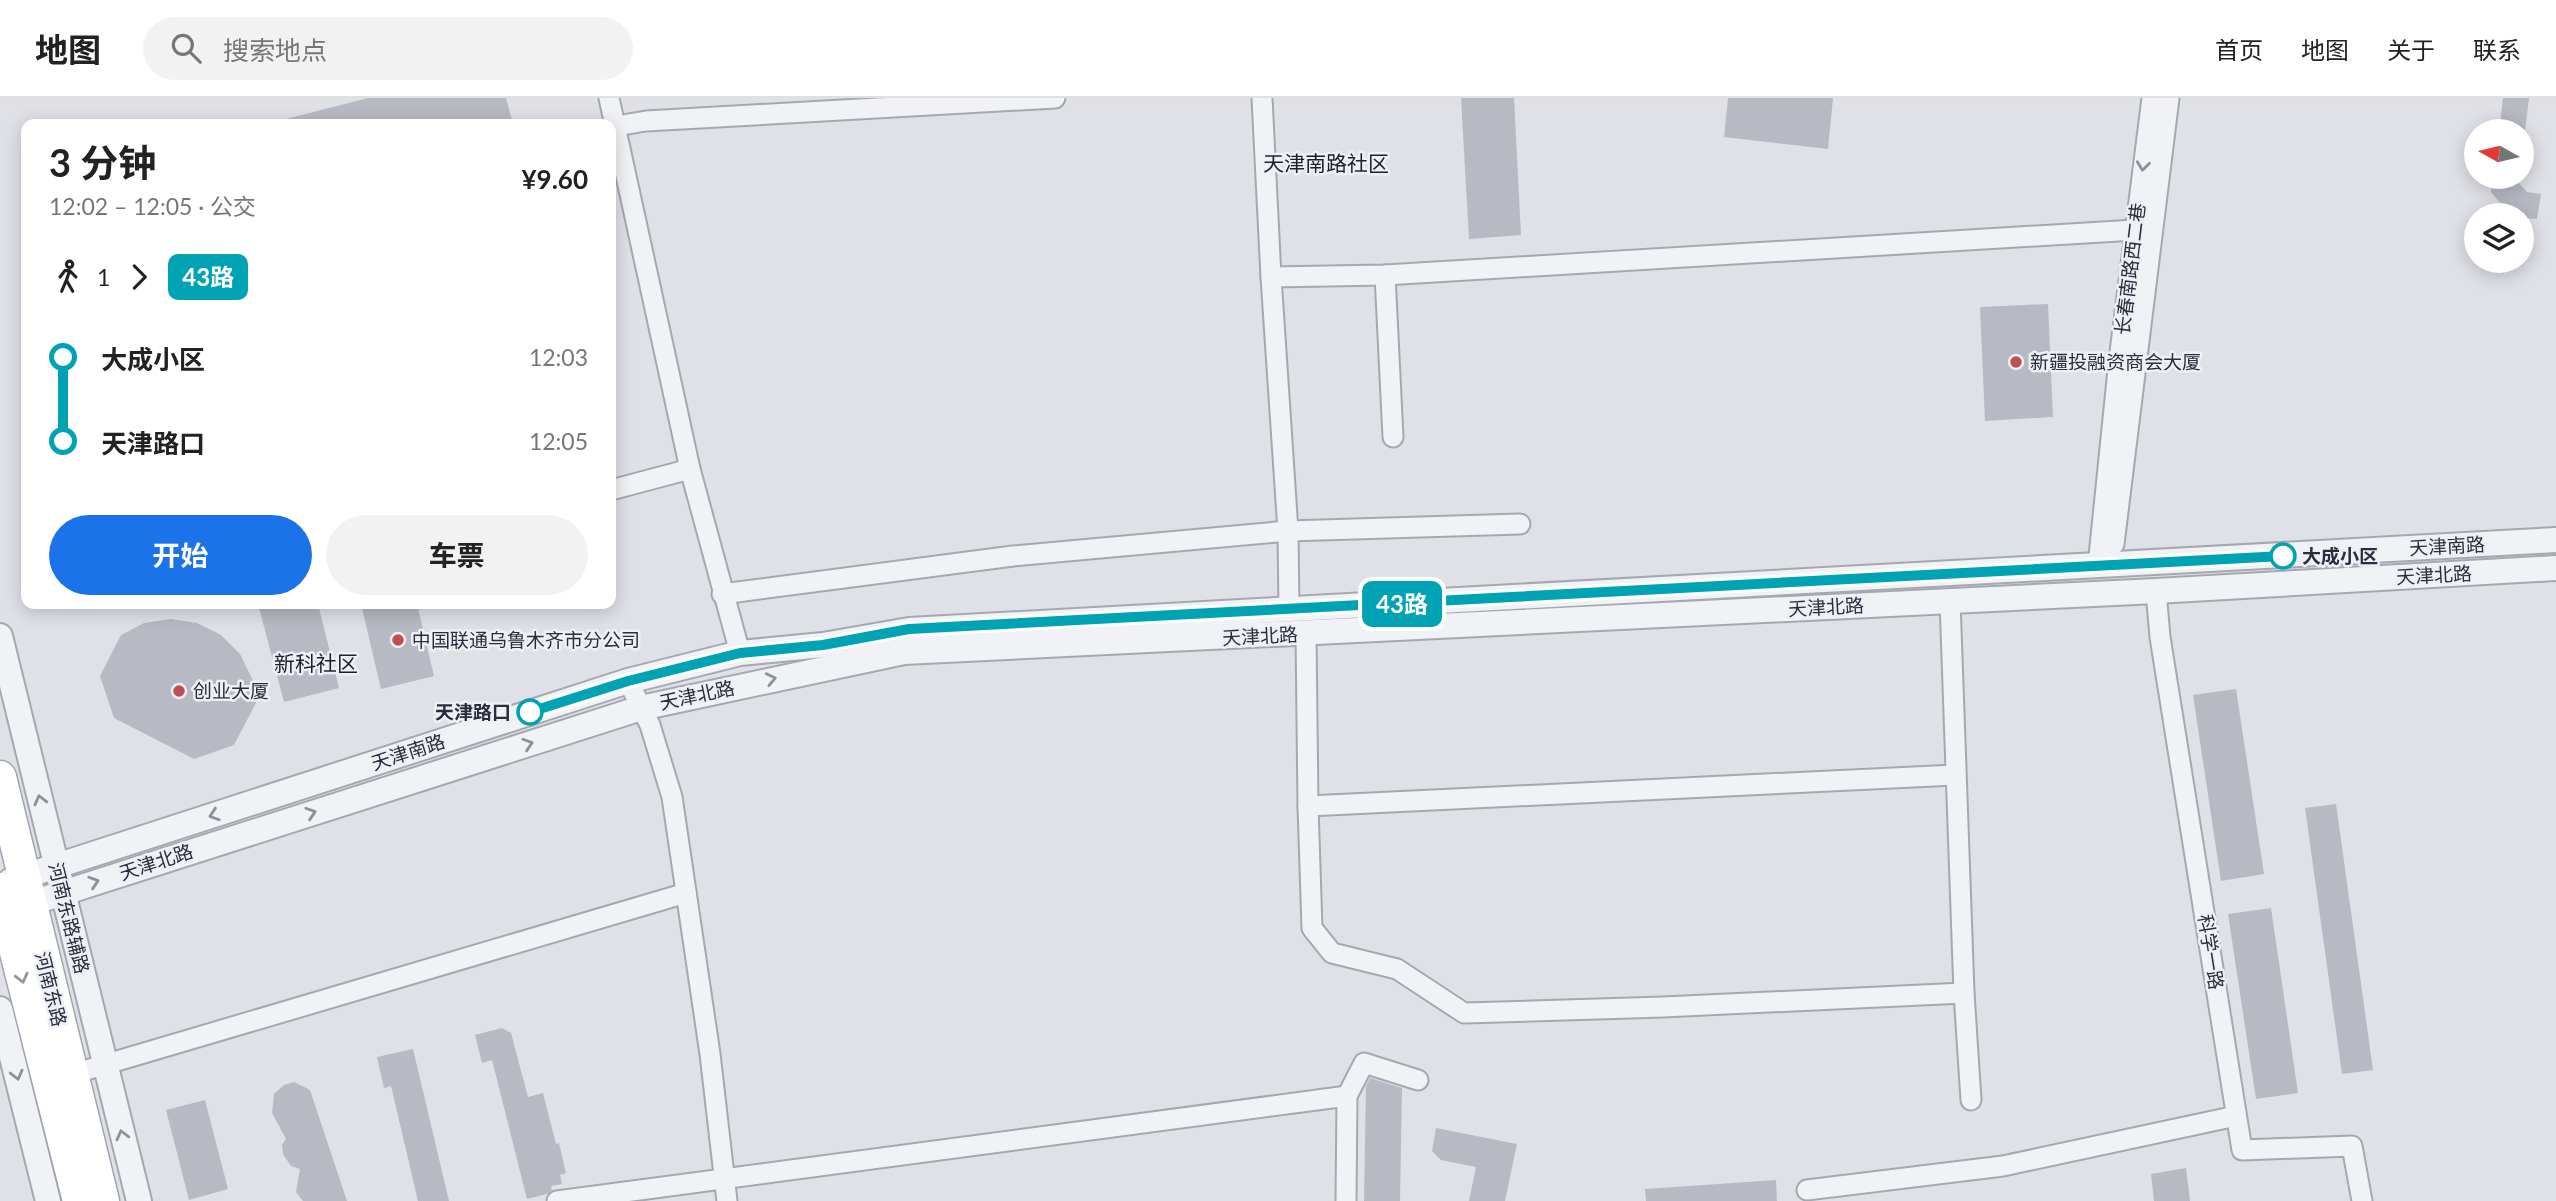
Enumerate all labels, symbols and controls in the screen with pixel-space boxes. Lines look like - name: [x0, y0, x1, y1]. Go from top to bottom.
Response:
- search box: [143, 17, 633, 80]
- text: 地图: [35, 29, 101, 69]
- icon: search: [167, 29, 205, 67]
- text: 搜索地点: [223, 34, 327, 66]
- text: 首页: [2215, 35, 2263, 64]
- text: 地图: [2301, 35, 2349, 64]
- text: 关于: [2387, 35, 2435, 64]
- text: 联系: [2473, 35, 2521, 64]
- north arrow: [2464, 119, 2534, 189]
- map controls: [2464, 119, 2534, 273]
- text: 3 分钟: [49, 139, 156, 185]
- district label: 天津南路社区: [1263, 150, 1389, 175]
- one-way arrow: [2136, 160, 2151, 172]
- text: ¥9.60: [522, 163, 588, 195]
- text: 12:02 – 12:05 · 公交: [49, 192, 256, 220]
- street label: 长春南路西二巷: [2110, 202, 2149, 336]
- button: layers: [2464, 203, 2534, 273]
- icon: walk: [49, 258, 87, 296]
- icon: forward: [120, 258, 158, 296]
- text: 43路: [182, 262, 234, 291]
- text: 1: [97, 263, 110, 291]
- text: 大成小区: [101, 343, 205, 375]
- text: 12:03: [529, 343, 588, 371]
- place label: 新疆投融资商会大厦: [2030, 350, 2201, 373]
- marker: 新疆投融资商会大厦: [2008, 354, 2024, 370]
- text: 天津路口: [101, 427, 205, 459]
- text: 12:05: [529, 427, 588, 455]
- button: 开始: [49, 515, 312, 595]
- button: 车票: [326, 515, 588, 595]
- street label: 天津南路: [2408, 532, 2486, 559]
- marker: 大成小区: [2270, 543, 2296, 569]
- place label: 大成小区: [2302, 544, 2378, 567]
- street label: 天津北路: [2395, 561, 2473, 588]
- line badge: 43路: [1362, 581, 1442, 627]
- text: 43路: [1376, 589, 1428, 618]
- street label: 天津北路: [1787, 593, 1865, 620]
- street label: 天津北路: [1221, 622, 1299, 649]
- place label: 中国联通乌鲁木齐市分公司: [412, 628, 640, 651]
- marker: 中国联通乌鲁木齐市分公司: [390, 632, 406, 648]
- district label: 新科社区: [274, 650, 358, 675]
- one-way arrow: [765, 673, 777, 687]
- street label: 天津北路: [657, 675, 736, 714]
- place label: 创业大厦: [193, 679, 269, 702]
- marker: 创业大厦: [171, 683, 187, 699]
- marker: 天津路口: [517, 699, 543, 725]
- place label: 天津路口: [435, 700, 511, 723]
- street label: 天津南路: [368, 729, 448, 774]
- one-way arrow: [522, 737, 534, 752]
- one-way arrow: [33, 794, 48, 806]
- one-way arrow: [305, 806, 317, 821]
- one-way arrow: [208, 807, 220, 821]
- street label: 天津北路: [116, 839, 196, 884]
- street label: 河南东路辅路: [45, 860, 94, 976]
- one-way arrow: [88, 876, 100, 890]
- street label: 科学一路: [2194, 913, 2229, 991]
- street label: 河南东路: [31, 949, 72, 1029]
- one-way arrow: [14, 972, 28, 984]
- one-way arrow: [9, 1069, 23, 1081]
- one-way arrow: [116, 1129, 130, 1141]

